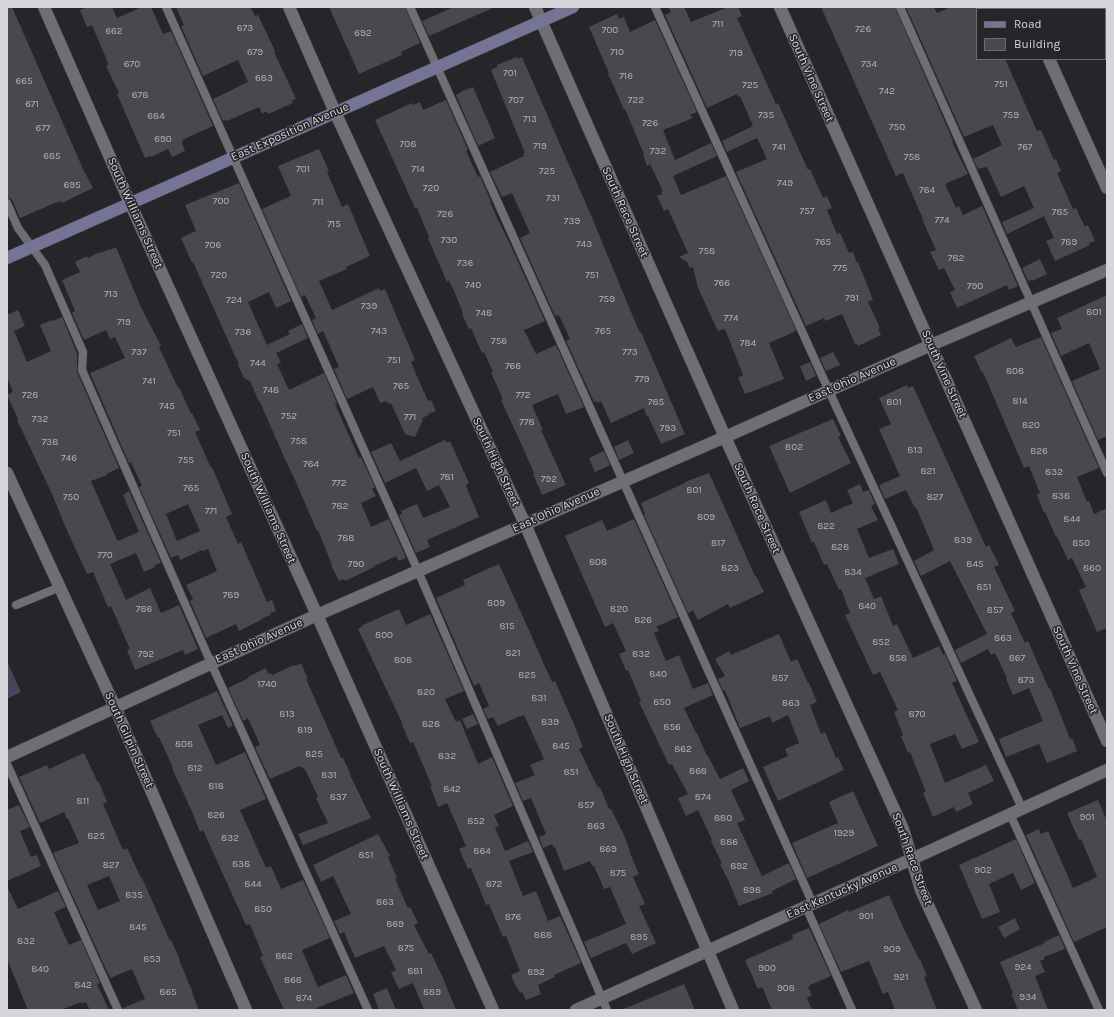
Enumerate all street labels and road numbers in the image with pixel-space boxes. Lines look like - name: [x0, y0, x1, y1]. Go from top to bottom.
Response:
- street label: South Vine Street: [785, 32, 837, 124]
- street label: East Exposition Avenue: [229, 99, 351, 165]
- street label: South Williams Street: [104, 155, 166, 271]
- street label: South Race Street: [599, 164, 651, 260]
- street label: South Vine Street: [918, 328, 970, 420]
- street label: East Ohio Avenue: [806, 354, 898, 406]
- street label: South High Street: [469, 415, 523, 509]
- street label: South Williams Street: [237, 450, 299, 566]
- street label: South Race Street: [731, 460, 783, 556]
- street label: East Ohio Avenue: [510, 484, 602, 536]
- street label: East Ohio Avenue: [213, 615, 305, 667]
- street label: South Vine Street: [1049, 624, 1101, 716]
- street label: South Gilpin Street: [101, 690, 157, 790]
- street label: South High Street: [600, 712, 652, 806]
- street label: South Williams Street: [370, 746, 432, 862]
- street label: South Race Street: [889, 811, 935, 907]
- street label: East Kentucky Avenue: [784, 860, 900, 922]

